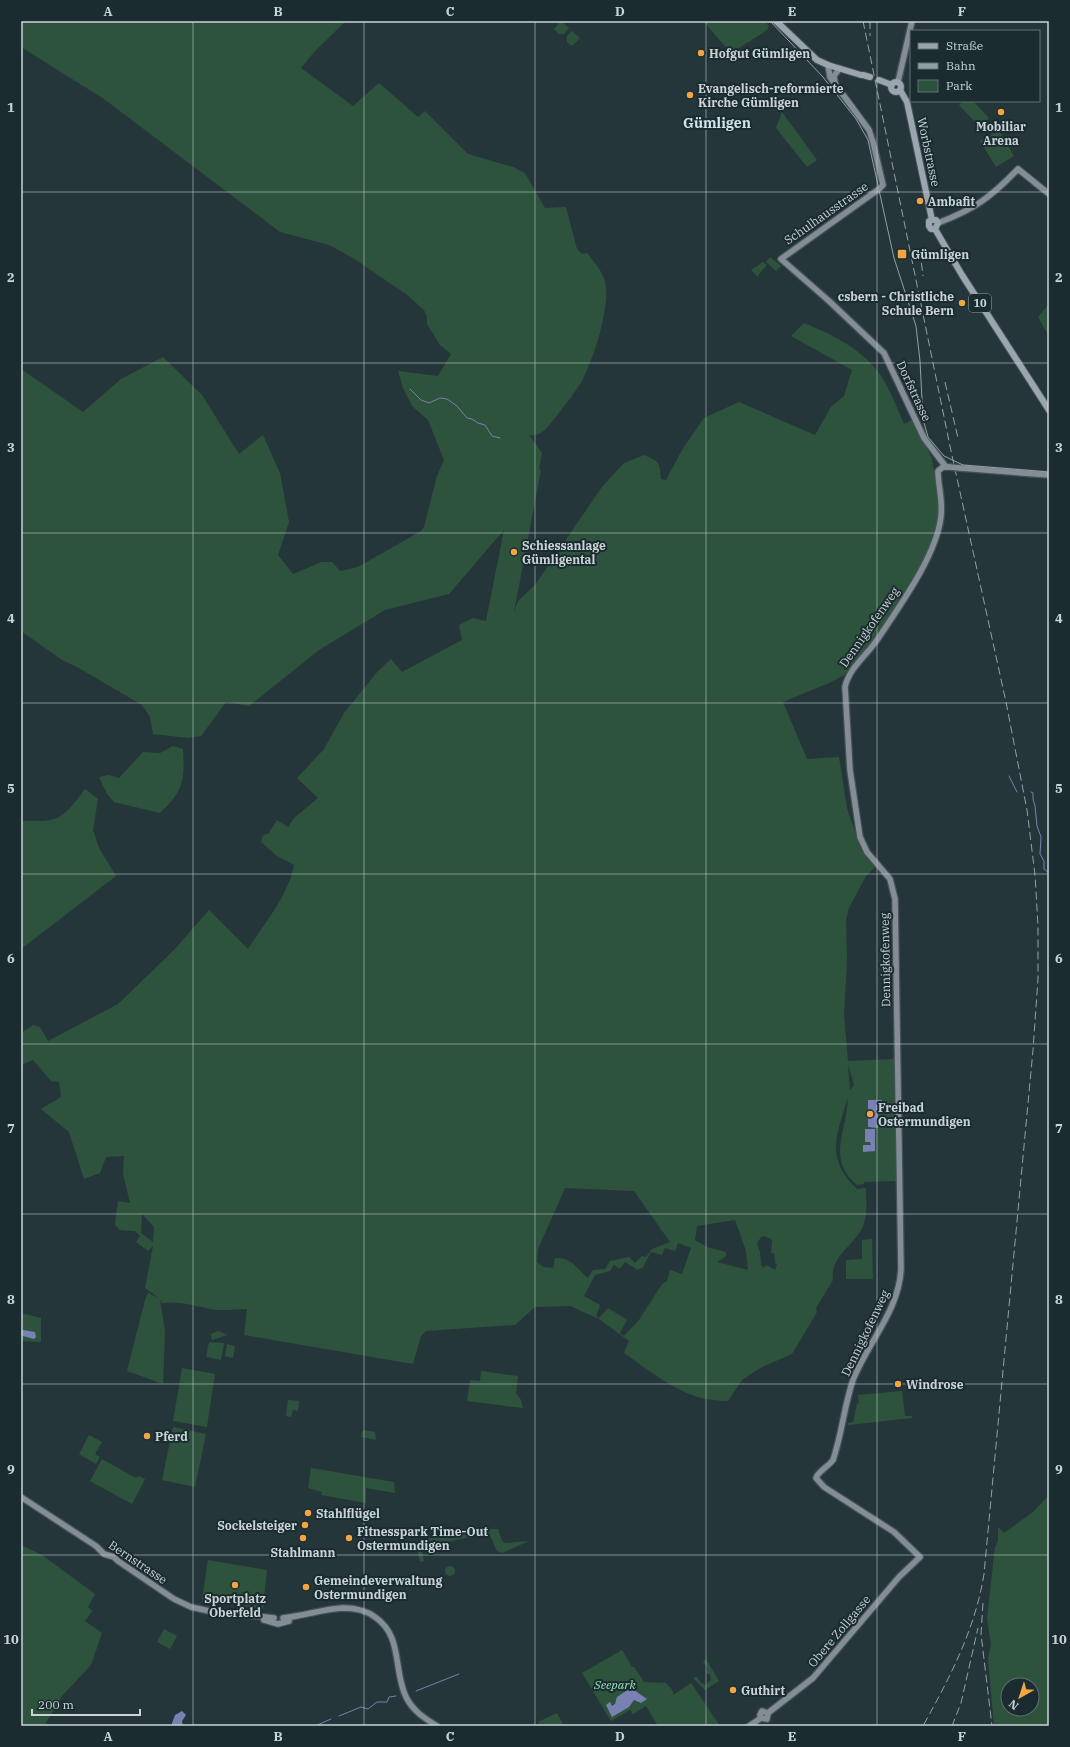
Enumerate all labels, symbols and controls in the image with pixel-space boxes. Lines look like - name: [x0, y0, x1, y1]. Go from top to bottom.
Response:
- text: A: [103, 3, 113, 20]
- text: B: [273, 3, 283, 20]
- text: C: [446, 3, 455, 20]
- text: D: [615, 3, 625, 20]
- text: E: [788, 3, 796, 20]
- text: F: [958, 3, 966, 20]
- legend: [910, 30, 1040, 102]
- text: Straße: [946, 38, 983, 53]
- place label: Hofgut Gümligen: [709, 46, 810, 61]
- marker: Hofgut Gümligen: [696, 48, 706, 58]
- text: Bahn: [946, 58, 976, 73]
- text: Park: [946, 78, 972, 93]
- place label: Evangelisch-reformierte Kirche Gümligen: [698, 81, 844, 110]
- marker: Evangelisch-reformierte Kirche Gümligen: [685, 90, 695, 100]
- text: 1: [7, 99, 15, 116]
- text: 1: [1055, 99, 1063, 116]
- marker: Mobiliar Arena: [996, 107, 1006, 117]
- district label: Gümligen: [683, 114, 751, 132]
- street label: Worbstrasse: [914, 116, 944, 188]
- place label: Mobiliar Arena: [976, 119, 1026, 148]
- street label: Schulhausstrasse: [781, 178, 871, 248]
- place label: Ambafit: [928, 194, 975, 209]
- marker: Ambafit: [915, 196, 925, 206]
- place label: Gümligen: [911, 247, 969, 262]
- marker: Gümligen: [896, 248, 908, 260]
- text: 2: [7, 269, 15, 286]
- text: 2: [1055, 269, 1063, 286]
- place label: csbern - Christliche Schule Bern: [838, 289, 954, 318]
- road number: 10: [969, 294, 991, 312]
- marker: csbern - Christliche Schule Bern: [957, 298, 967, 308]
- street label: Dorfstrasse: [894, 358, 934, 424]
- text: 3: [7, 439, 15, 456]
- text: 3: [1055, 439, 1063, 456]
- place label: Schiessanlage Gümligental: [522, 538, 606, 567]
- marker: Schiessanlage Gümligental: [509, 547, 519, 557]
- street label: Dennigkofenweg: [836, 584, 902, 670]
- text: 4: [7, 610, 15, 627]
- text: 4: [1055, 610, 1063, 627]
- text: 5: [7, 780, 15, 797]
- text: 5: [1055, 780, 1063, 797]
- street label: Dennigkofenweg: [877, 912, 893, 1007]
- text: 6: [7, 950, 15, 967]
- text: 6: [1055, 950, 1063, 967]
- place label: Freibad Ostermundigen: [878, 1100, 971, 1129]
- marker: Freibad Ostermundigen: [865, 1109, 875, 1119]
- text: 7: [7, 1120, 15, 1137]
- text: 7: [1055, 1120, 1063, 1137]
- street label: Dennigkofenweg: [838, 1287, 893, 1379]
- text: 8: [7, 1291, 15, 1308]
- text: 8: [1055, 1291, 1063, 1308]
- place label: Windrose: [906, 1377, 964, 1392]
- marker: Windrose: [893, 1379, 903, 1389]
- place label: Pferd: [155, 1429, 188, 1444]
- marker: Pferd: [142, 1431, 152, 1441]
- text: 9: [7, 1461, 15, 1478]
- text: 9: [1055, 1461, 1063, 1478]
- place label: Stahlflügel: [316, 1506, 380, 1521]
- marker: Stahlflügel: [303, 1508, 313, 1518]
- place label: Sockelsteiger: [217, 1518, 297, 1533]
- marker: Sockelsteiger: [300, 1520, 310, 1530]
- place label: Fitnesspark Time-Out Ostermundigen: [357, 1524, 488, 1553]
- marker: Stahlmann: [298, 1533, 308, 1543]
- marker: Fitnesspark Time-Out Ostermundigen: [344, 1533, 354, 1543]
- street label: Bernstrasse: [106, 1537, 170, 1587]
- place label: Stahlmann: [271, 1545, 336, 1560]
- place label: Gemeindeverwaltung Ostermundigen: [314, 1573, 442, 1602]
- marker: Sportplatz Oberfeld: [230, 1580, 240, 1590]
- marker: Gemeindeverwaltung Ostermundigen: [301, 1582, 311, 1592]
- place label: Sportplatz Oberfeld: [204, 1591, 266, 1620]
- street label: Obere Zollgasse: [804, 1592, 874, 1670]
- text: 10: [3, 1631, 19, 1648]
- text: 10: [1051, 1631, 1067, 1648]
- park label: Seepark: [593, 1677, 637, 1692]
- north arrow: [1000, 1677, 1040, 1717]
- place label: Guthirt: [741, 1683, 785, 1698]
- marker: Guthirt: [728, 1685, 738, 1695]
- scale bar: [32, 1691, 140, 1717]
- text: N: [1006, 1696, 1021, 1713]
- text: 200 m: [38, 1697, 74, 1712]
- text: A: [103, 1728, 113, 1745]
- text: B: [273, 1728, 283, 1745]
- text: C: [446, 1728, 455, 1745]
- text: D: [615, 1728, 625, 1745]
- text: E: [788, 1728, 796, 1745]
- text: F: [958, 1728, 966, 1745]

